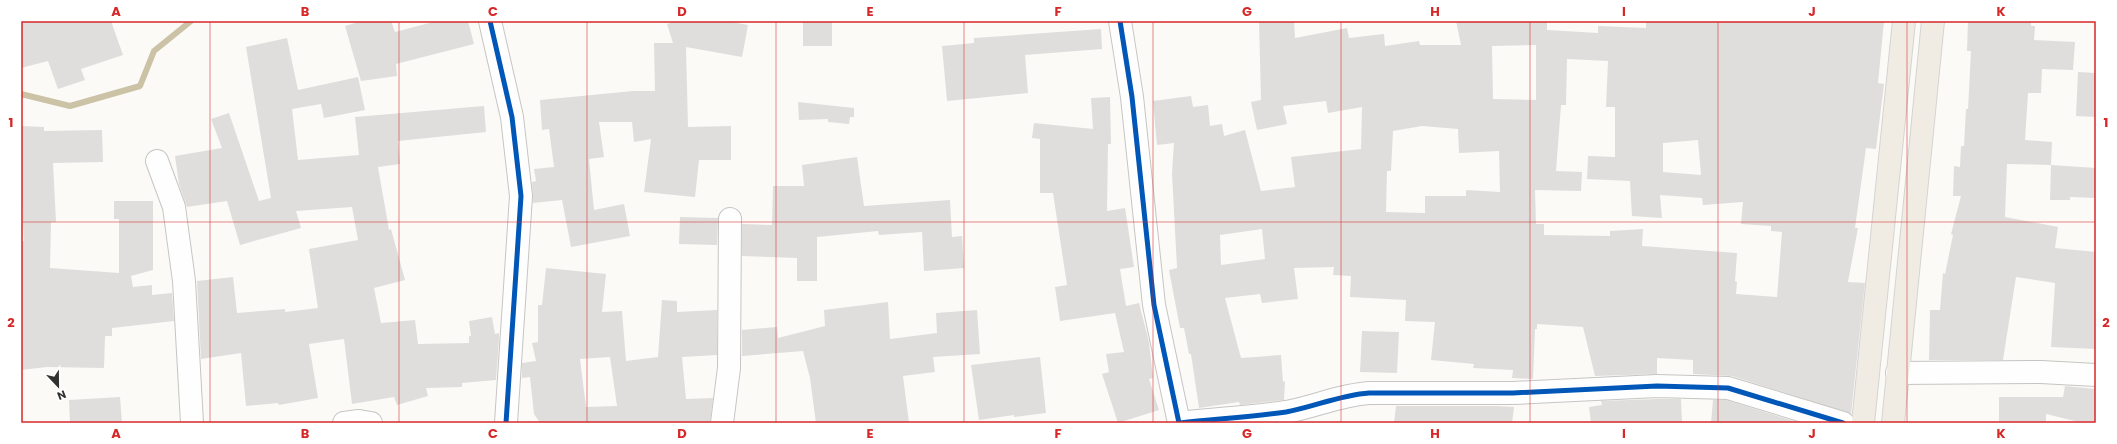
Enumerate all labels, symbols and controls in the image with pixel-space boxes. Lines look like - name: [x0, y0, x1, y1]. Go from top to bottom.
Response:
- text: A: [111, 2, 121, 21]
- text: B: [301, 2, 310, 21]
- text: C: [488, 2, 498, 21]
- text: D: [677, 2, 687, 21]
- text: E: [866, 2, 874, 21]
- text: F: [1054, 2, 1062, 21]
- text: G: [1242, 2, 1252, 21]
- text: H: [1430, 2, 1440, 21]
- text: I: [1622, 2, 1626, 21]
- text: J: [1808, 2, 1816, 21]
- text: K: [1996, 2, 2006, 21]
- text: 1: [9, 113, 13, 132]
- text: 1: [2104, 113, 2108, 132]
- text: 2: [7, 313, 15, 332]
- text: 2: [2102, 313, 2110, 332]
- north arrow: [38, 366, 78, 406]
- text: N: [55, 386, 69, 404]
- text: A: [111, 424, 121, 443]
- text: B: [301, 424, 310, 443]
- text: C: [488, 424, 498, 443]
- text: D: [677, 424, 687, 443]
- text: E: [866, 424, 874, 443]
- text: F: [1054, 424, 1062, 443]
- text: G: [1242, 424, 1252, 443]
- text: H: [1430, 424, 1440, 443]
- text: I: [1622, 424, 1626, 443]
- text: J: [1808, 424, 1816, 443]
- text: K: [1996, 424, 2006, 443]

